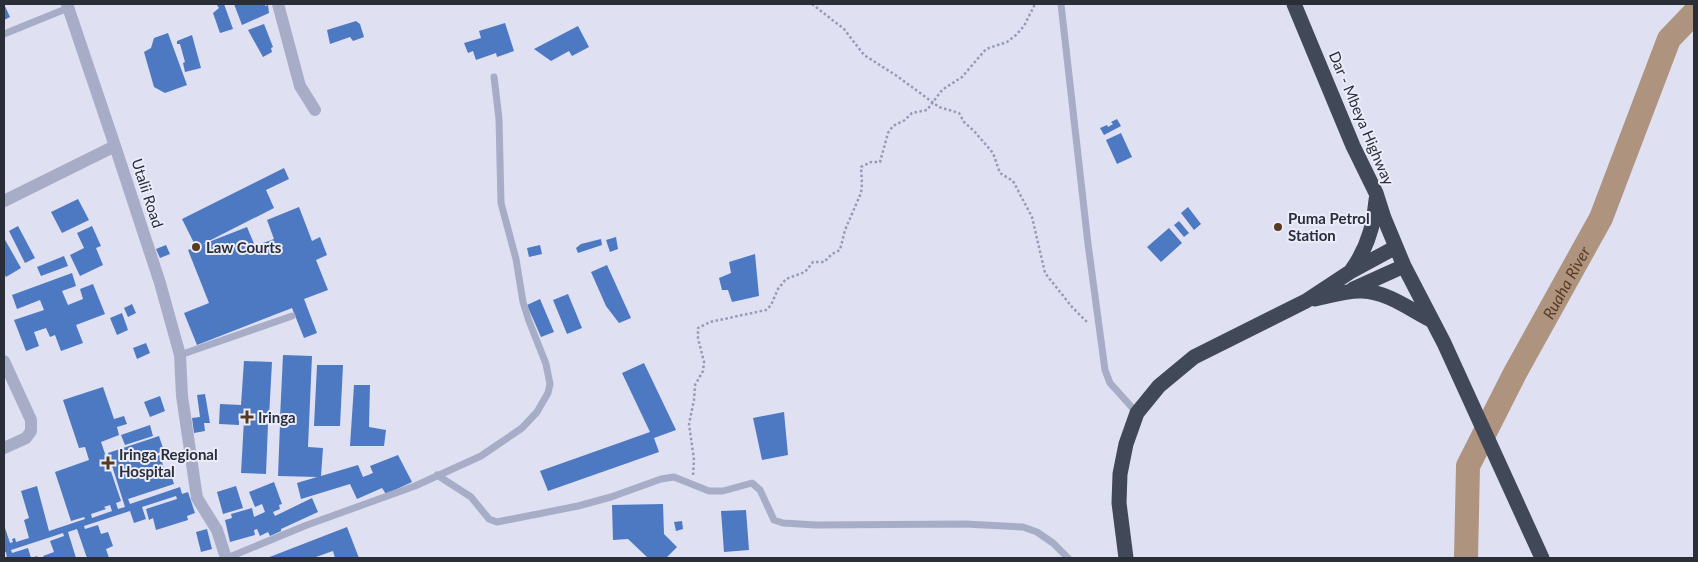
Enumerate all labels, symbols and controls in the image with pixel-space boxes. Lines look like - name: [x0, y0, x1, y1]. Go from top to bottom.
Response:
- street label: Dar - Mbeya Highway: [1326, 48, 1398, 188]
- street label: Utalii Road: [128, 156, 168, 230]
- place label: Puma Petrol Station: [1288, 209, 1370, 244]
- marker: Puma Petrol Station: [1272, 221, 1284, 233]
- place label: Law Courts: [206, 238, 282, 256]
- marker: Law Courts: [190, 241, 202, 253]
- water label: Ruaha River: [1538, 242, 1593, 322]
- place label: Iringa: [258, 408, 296, 426]
- marker: Iringa: [240, 410, 254, 424]
- place label: Iringa Regional Hospital: [119, 445, 218, 480]
- marker: Iringa Regional Hospital: [101, 456, 115, 470]

